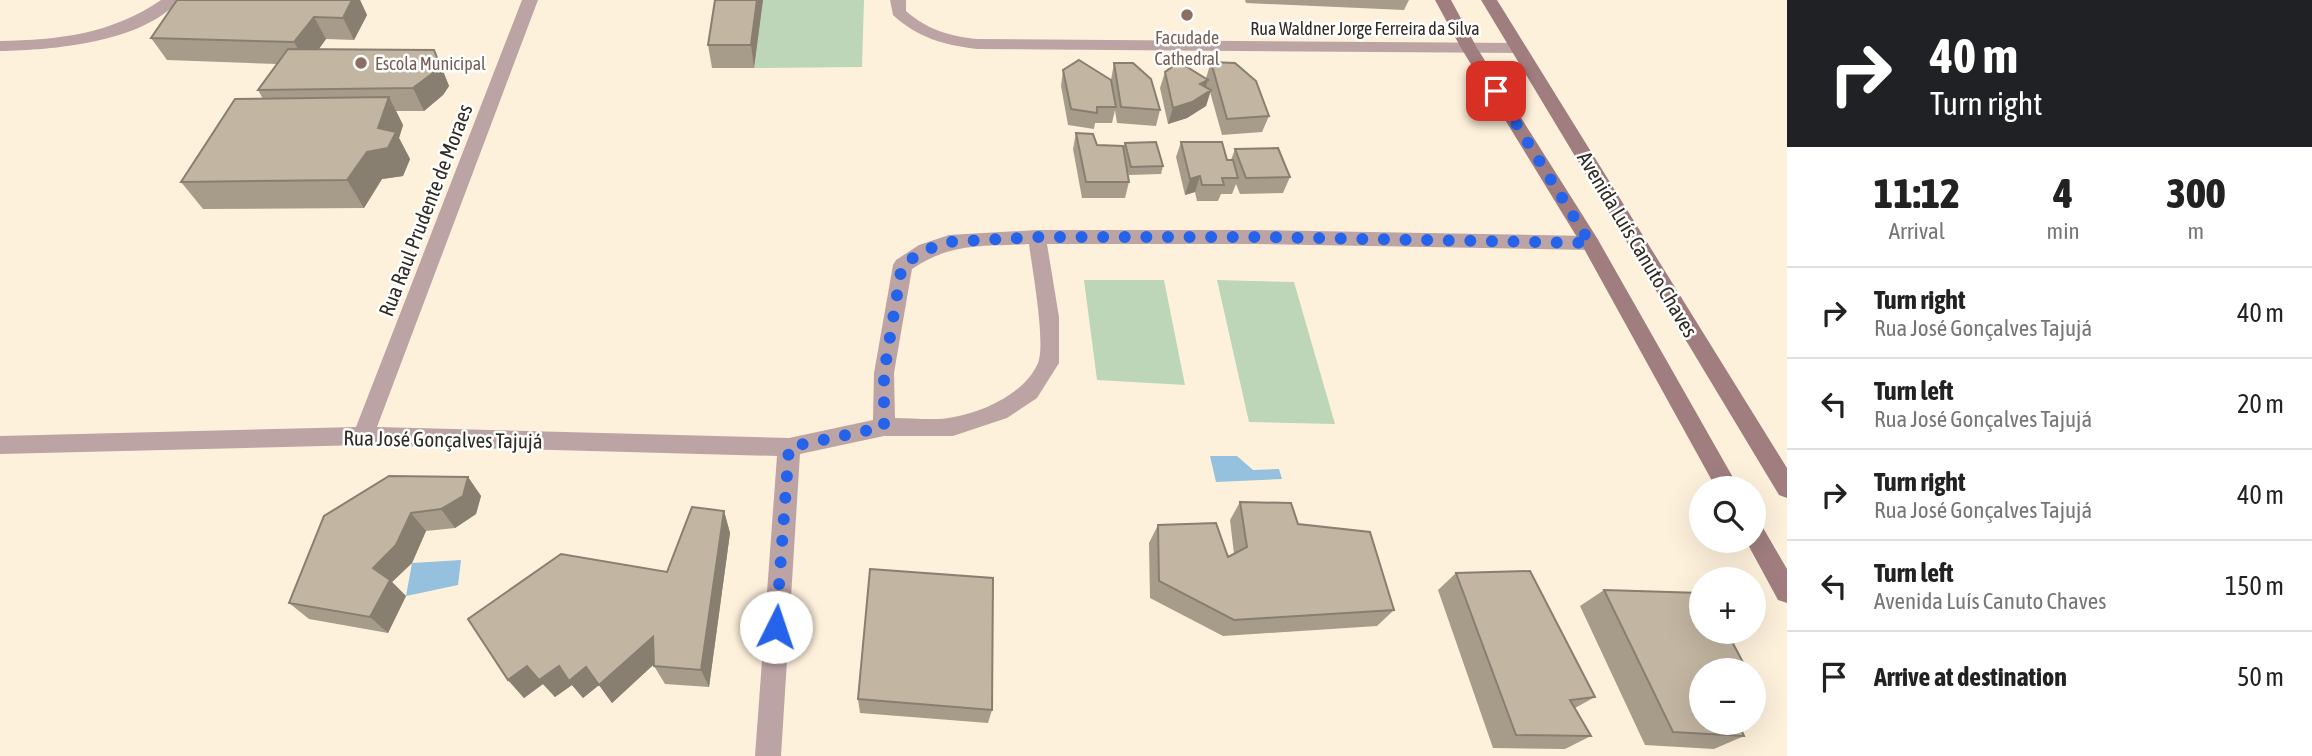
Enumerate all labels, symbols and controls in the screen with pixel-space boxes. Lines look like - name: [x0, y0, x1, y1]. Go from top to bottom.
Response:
- marker: Facudade Cathedral: [1179, 7, 1195, 23]
- street label: Rua Waldner Jorge Ferreira da Silva: [1250, 18, 1480, 39]
- place label: Facudade Cathedral: [1154, 27, 1220, 69]
- text: 40 m: [1930, 27, 2018, 83]
- icon: right: [1815, 28, 1906, 119]
- place label: Escola Municipal: [375, 53, 486, 74]
- marker: Escola Municipal: [353, 55, 369, 71]
- pin: [1466, 61, 1526, 121]
- icon: arrive: [1477, 72, 1515, 110]
- text: Turn right: [1930, 85, 2043, 122]
- street label: Rua Raul Prudente de Moraes: [373, 100, 477, 320]
- street label: Avenida Luís Canuto Chaves: [1573, 147, 1703, 341]
- text: 11:12: [1874, 169, 1960, 217]
- text: 4: [2053, 169, 2073, 217]
- text: 300: [2166, 169, 2225, 217]
- text: Arrival: [1889, 218, 1945, 244]
- text: min: [2047, 218, 2080, 244]
- text: m: [2188, 218, 2204, 244]
- text: Turn right: [1874, 285, 1965, 315]
- icon: right: [1815, 294, 1853, 332]
- text: 40 m: [2237, 298, 2284, 328]
- text: Rua José Gonçalves Tajujá: [1874, 315, 2092, 341]
- text: Turn left: [1874, 376, 1954, 406]
- icon: left: [1815, 385, 1853, 423]
- text: 20 m: [2237, 389, 2284, 419]
- text: Rua José Gonçalves Tajujá: [1874, 406, 2092, 432]
- street label: Rua José Gonçalves Tajujá: [343, 425, 543, 453]
- text: Turn right: [1874, 467, 1965, 497]
- map controls: [1689, 476, 1766, 735]
- button: search: [1689, 476, 1766, 553]
- icon: right: [1815, 476, 1853, 514]
- text: 40 m: [2237, 480, 2284, 510]
- text: Rua José Gonçalves Tajujá: [1874, 497, 2092, 523]
- text: Turn left: [1874, 558, 1954, 588]
- button: +: [1689, 567, 1766, 644]
- icon: left: [1815, 567, 1853, 605]
- text: 150 m: [2225, 571, 2284, 601]
- text: Avenida Luís Canuto Chaves: [1874, 588, 2106, 614]
- position arrow: [739, 590, 813, 664]
- button: −: [1689, 658, 1766, 735]
- icon: arrive: [1815, 658, 1853, 696]
- text: Arrive at destination: [1874, 662, 2067, 692]
- text: 50 m: [2237, 662, 2284, 692]

